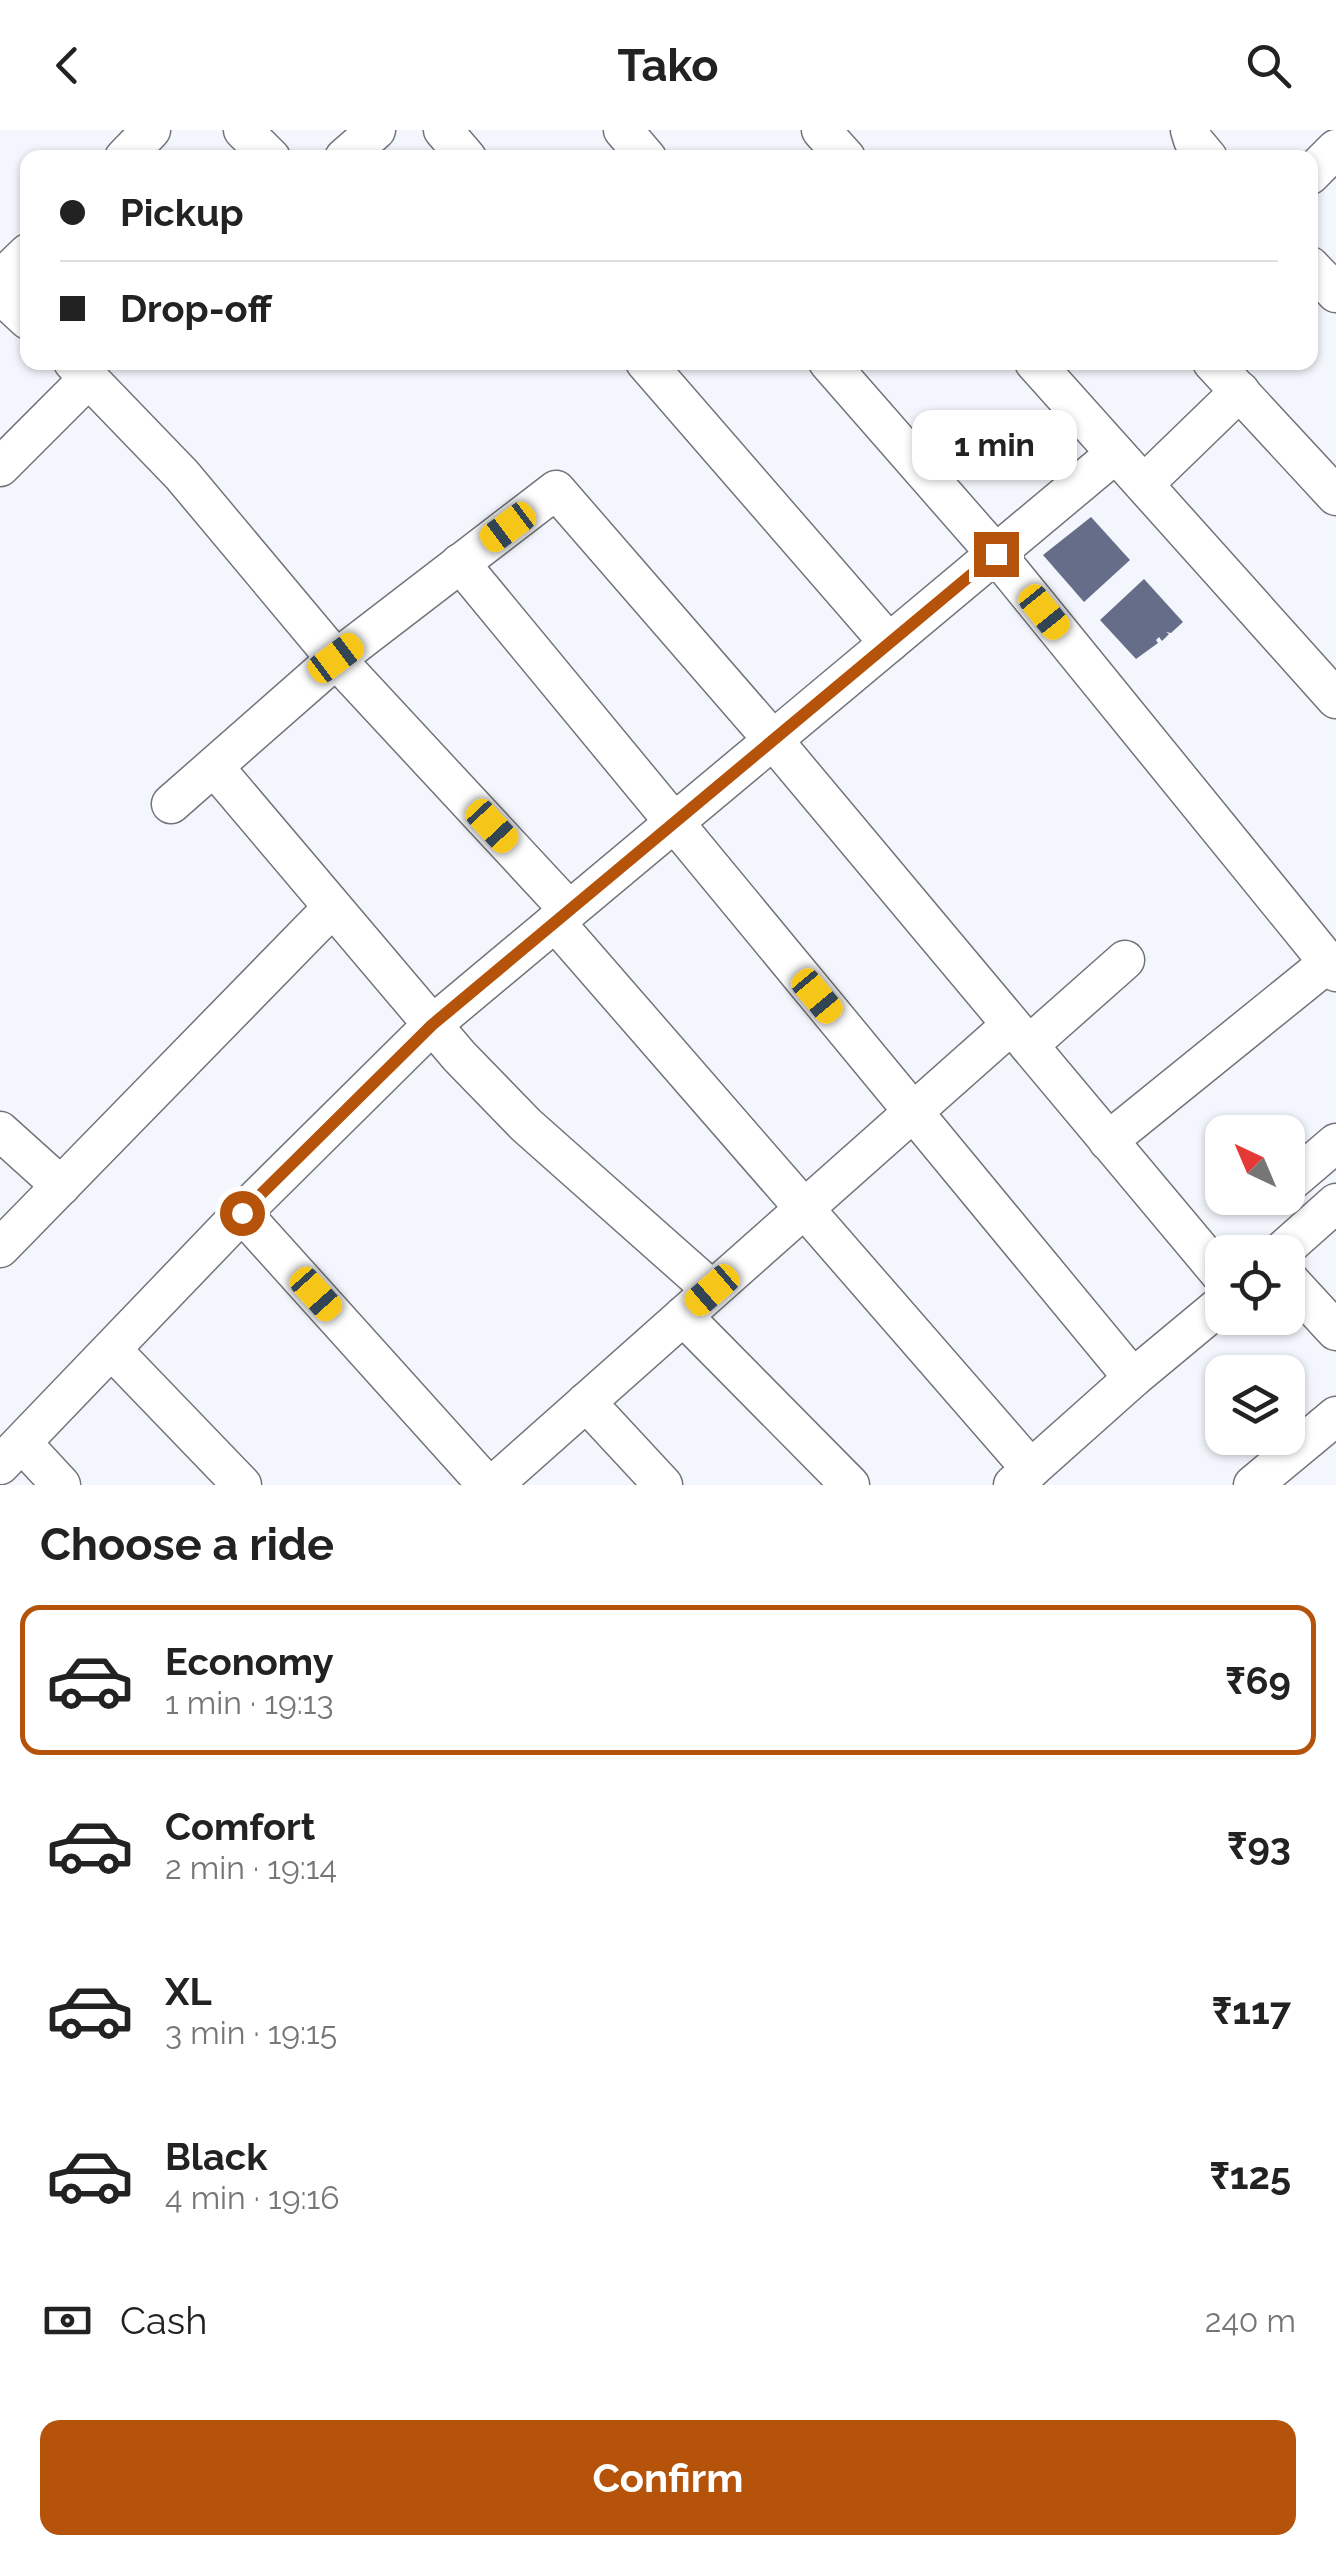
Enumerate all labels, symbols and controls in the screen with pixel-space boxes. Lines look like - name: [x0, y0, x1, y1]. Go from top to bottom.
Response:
- icon: back: [40, 38, 95, 93]
- icon: search: [1241, 38, 1296, 93]
- text: Tako: [617, 39, 719, 92]
- text: Pickup: [120, 190, 244, 235]
- text: Drop-off: [120, 286, 272, 331]
- callout: 1 min: [914, 409, 1078, 479]
- text: 1 min: [954, 426, 1035, 463]
- car: [475, 497, 541, 557]
- route end: [974, 532, 1019, 577]
- car: [1013, 579, 1075, 645]
- car: [303, 628, 369, 688]
- car: [461, 794, 523, 858]
- car: [786, 963, 848, 1029]
- north arrow: [1205, 1115, 1305, 1215]
- map controls: [1205, 1115, 1305, 1455]
- route start: [220, 1191, 265, 1236]
- button: locate: [1205, 1235, 1305, 1335]
- car: [680, 1259, 744, 1321]
- car: [285, 1262, 347, 1326]
- button: layers: [1205, 1355, 1305, 1455]
- text: Choose a ride: [40, 1518, 334, 1571]
- icon: car: [45, 1635, 135, 1725]
- text: Economy: [165, 1639, 334, 1684]
- text: ₹69: [1225, 1658, 1291, 1703]
- text: 1 min · 19:13: [165, 1684, 334, 1721]
- icon: car: [45, 1800, 135, 1890]
- text: Comfort: [165, 1804, 315, 1849]
- text: ₹93: [1227, 1823, 1291, 1868]
- text: 2 min · 19:14: [165, 1849, 337, 1886]
- icon: car: [45, 1965, 135, 2055]
- text: XL: [165, 1969, 212, 2014]
- text: ₹117: [1212, 1988, 1291, 2033]
- text: 3 min · 19:15: [165, 2014, 337, 2051]
- icon: car: [45, 2130, 135, 2220]
- text: Black: [165, 2134, 267, 2179]
- text: ₹125: [1209, 2153, 1291, 2198]
- text: 4 min · 19:16: [165, 2179, 340, 2216]
- icon: cash: [40, 2293, 95, 2348]
- text: Cash: [120, 2298, 207, 2343]
- text: 240 m: [1205, 2302, 1296, 2339]
- button: Confirm: [40, 2420, 1296, 2535]

